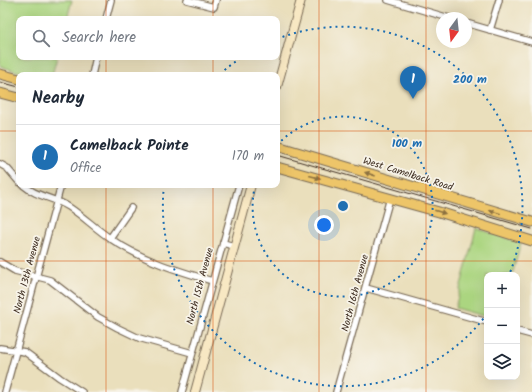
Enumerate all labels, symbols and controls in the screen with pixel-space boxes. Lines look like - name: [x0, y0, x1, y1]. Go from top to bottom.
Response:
- north arrow: [436, 12, 472, 48]
- search box: [16, 16, 280, 60]
- text: Search here: [62, 26, 136, 50]
- icon: search: [30, 27, 52, 49]
- pin: 1: [400, 66, 426, 99]
- text: 200 m: [453, 70, 487, 89]
- text: Nearby: [32, 85, 84, 112]
- text: Camelback Pointe: [70, 134, 189, 158]
- text: 100 m: [392, 134, 422, 153]
- text: 1: [43, 146, 47, 167]
- text: 170 m: [232, 146, 264, 167]
- street label: West Camelback Road: [361, 153, 456, 196]
- text: Office: [70, 158, 101, 179]
- one-way arrow: [364, 171, 376, 177]
- one-way arrow: [309, 174, 321, 180]
- centre of rings: [336, 199, 350, 213]
- one-way arrow: [434, 209, 446, 215]
- one-way arrow: [488, 209, 500, 215]
- your location: [314, 215, 334, 235]
- street label: North 13th Avenue: [9, 234, 45, 315]
- street label: North 15th Avenue: [182, 245, 218, 326]
- street label: North 16th Avenue: [337, 252, 373, 333]
- map controls: [484, 272, 520, 380]
- button: +: [484, 272, 520, 308]
- button: −: [484, 308, 520, 344]
- button: layers: [484, 344, 520, 380]

